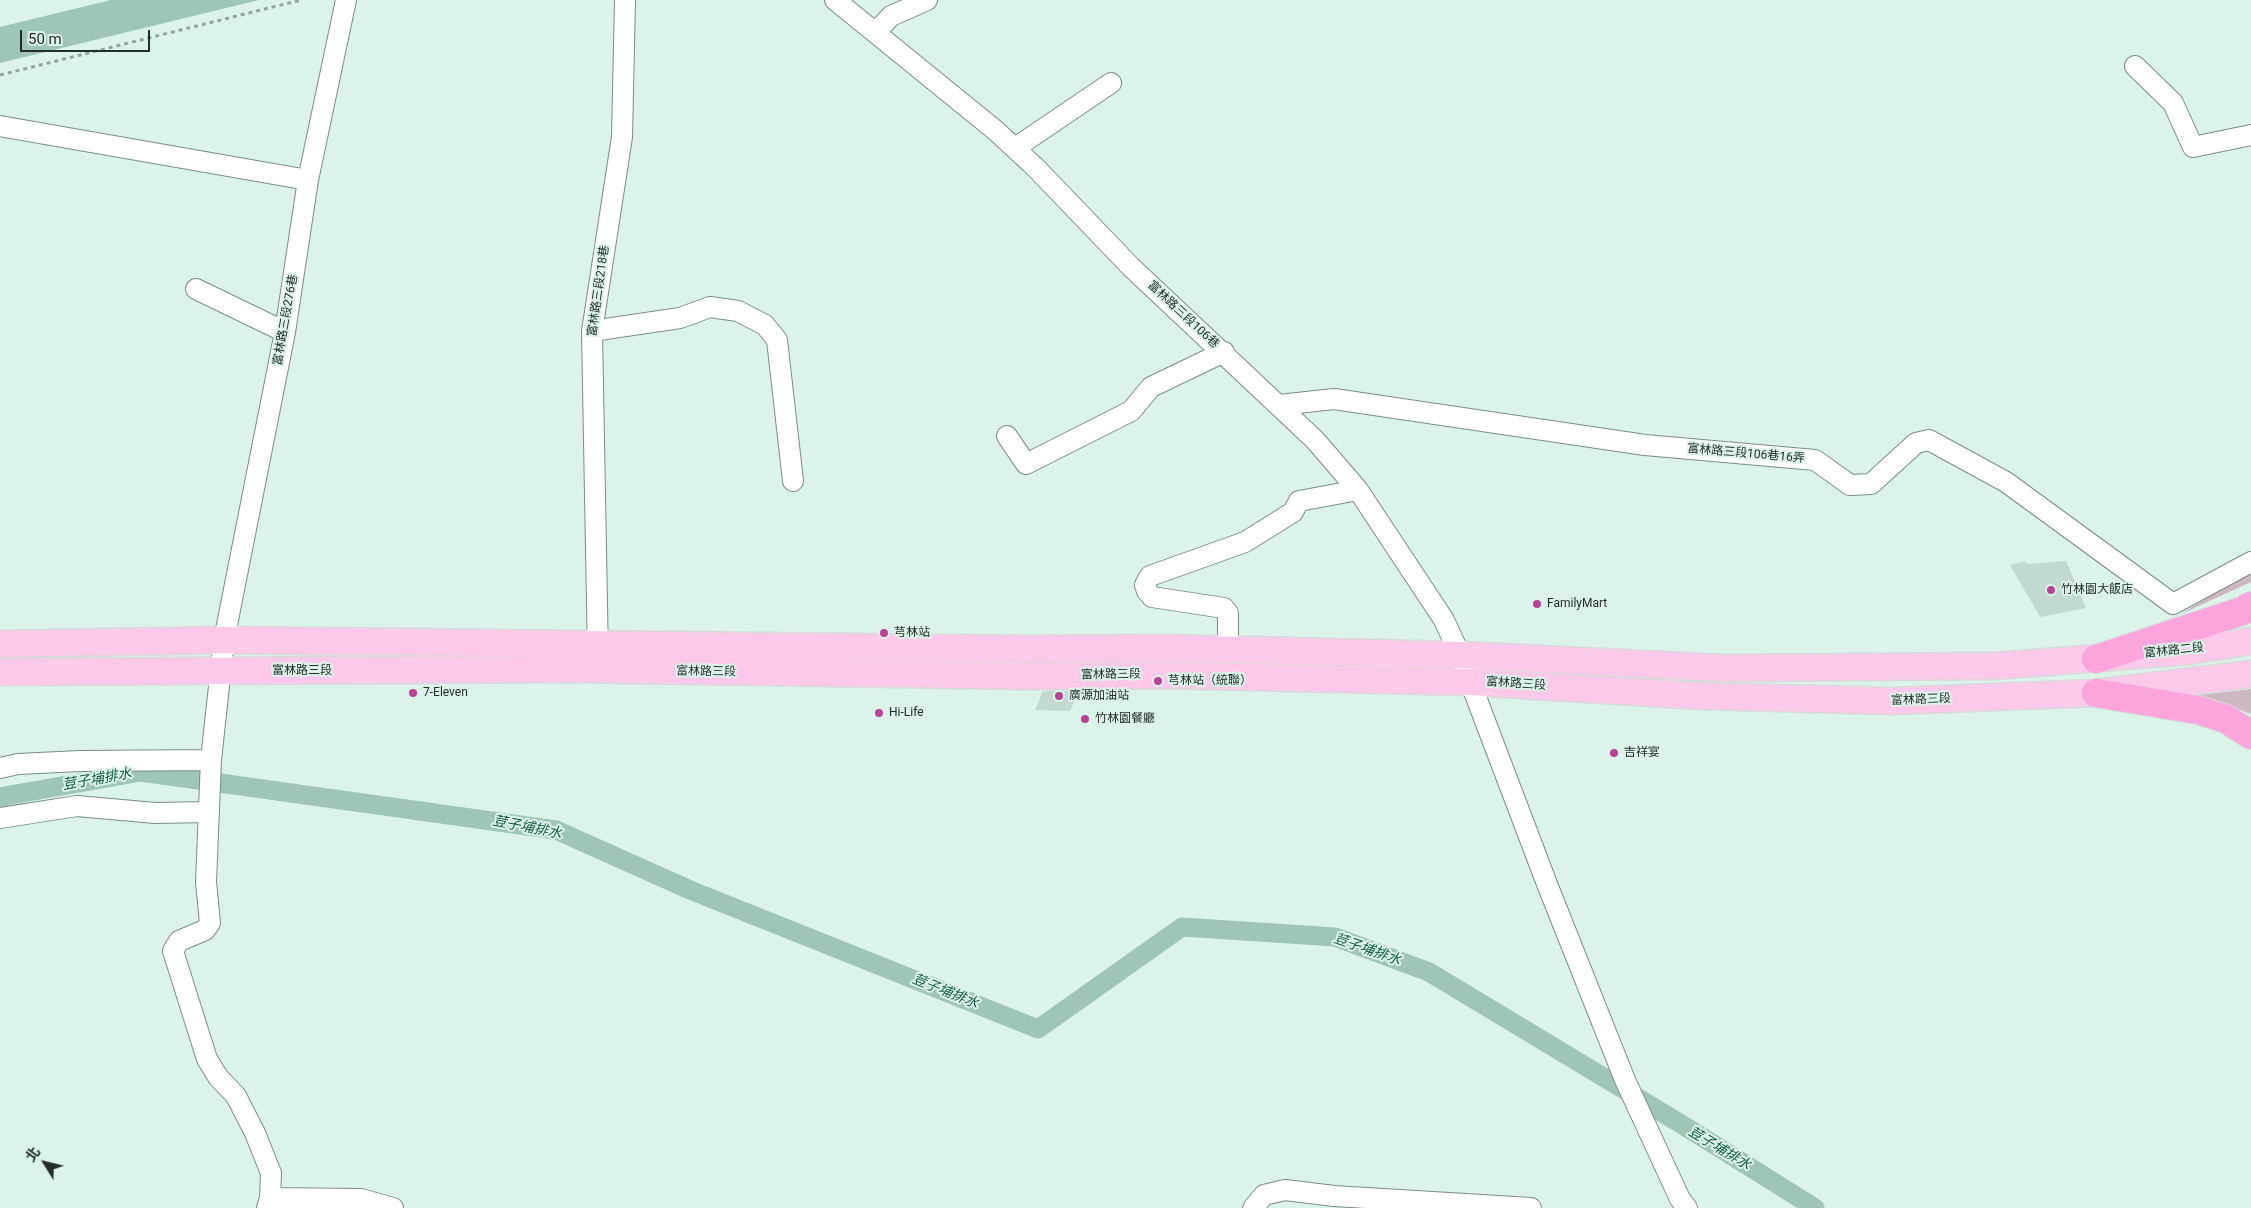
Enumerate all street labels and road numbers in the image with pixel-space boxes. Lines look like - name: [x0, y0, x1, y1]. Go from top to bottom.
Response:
- street label: 富林路三段218巷: [585, 244, 613, 338]
- street label: 富林路三段276巷: [271, 273, 301, 367]
- street label: 富林路三段106巷: [1144, 278, 1222, 352]
- street label: 富林路三段106巷16弄: [1687, 442, 1805, 466]
- street label: 富林路二段: [2143, 641, 2205, 661]
- street label: 富林路三段: [272, 664, 332, 678]
- street label: 富林路三段: [676, 664, 736, 680]
- street label: 富林路三段: [1081, 667, 1141, 683]
- street label: 富林路三段: [1486, 675, 1546, 693]
- street label: 富林路三段: [1891, 692, 1951, 708]

